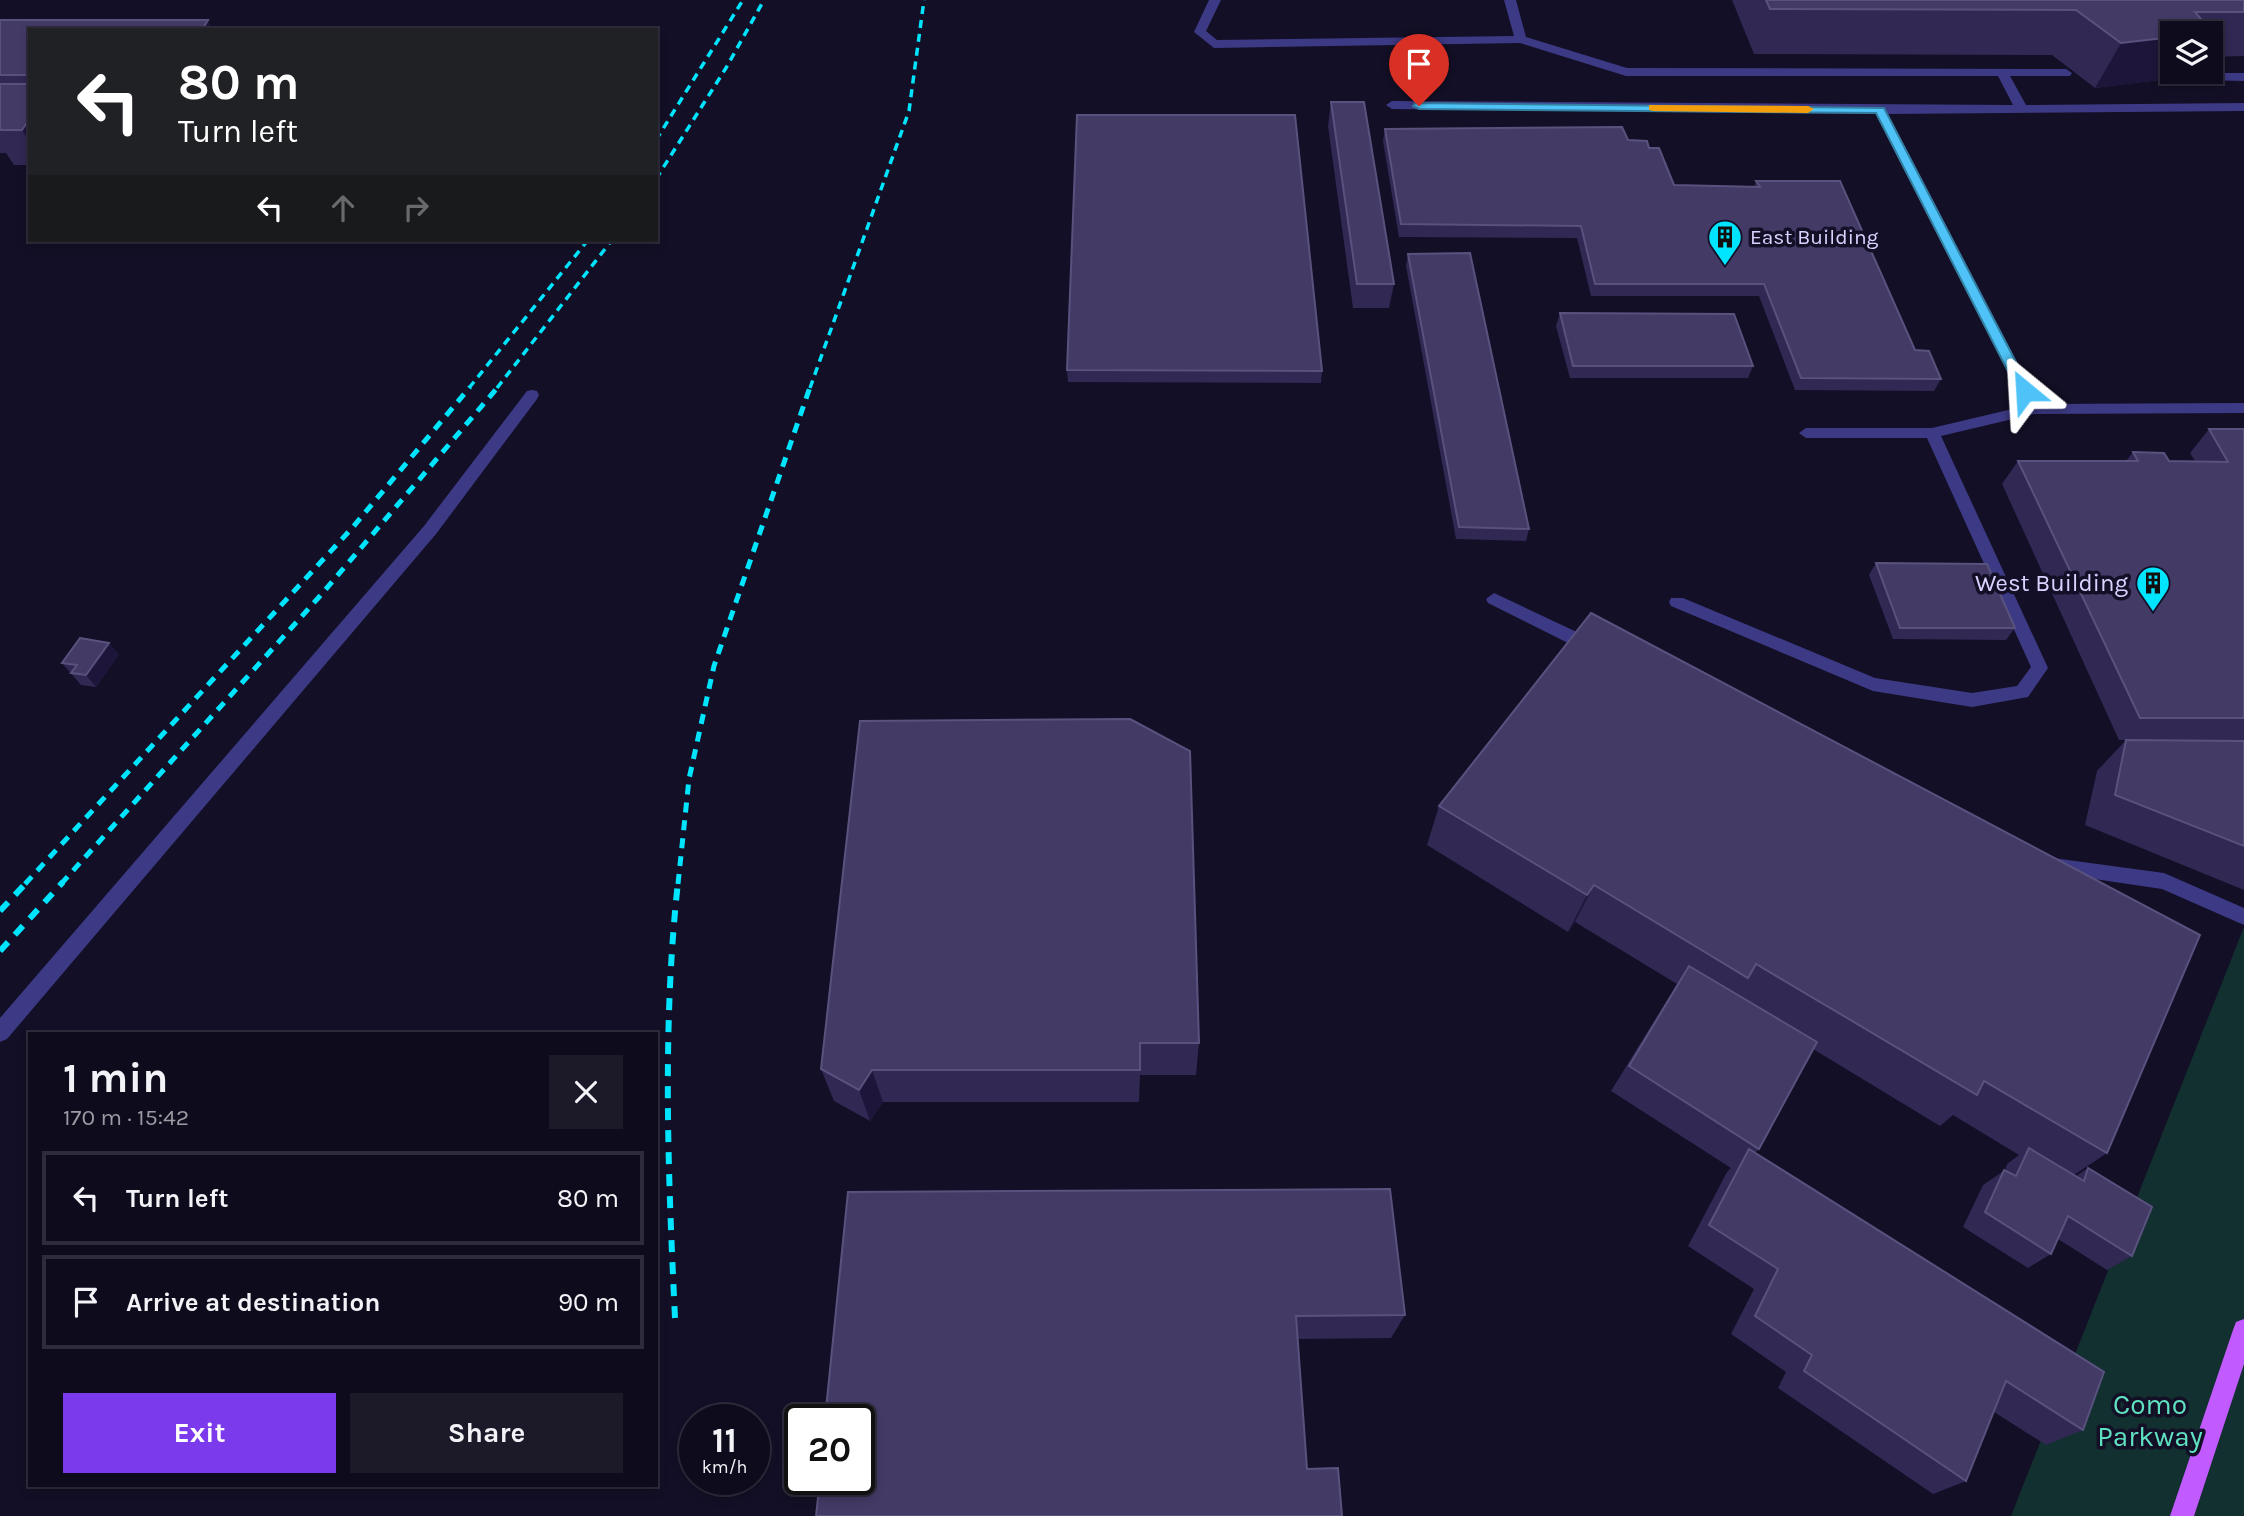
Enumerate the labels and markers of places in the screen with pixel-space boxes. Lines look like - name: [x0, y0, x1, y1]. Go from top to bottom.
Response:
- pin: [1389, 34, 1449, 106]
- building icon: East Building: [1706, 218, 1744, 267]
- place label: East Building: [1750, 225, 1879, 249]
- building icon: West Building: [2134, 564, 2172, 613]
- place label: West Building: [1975, 569, 2128, 597]

